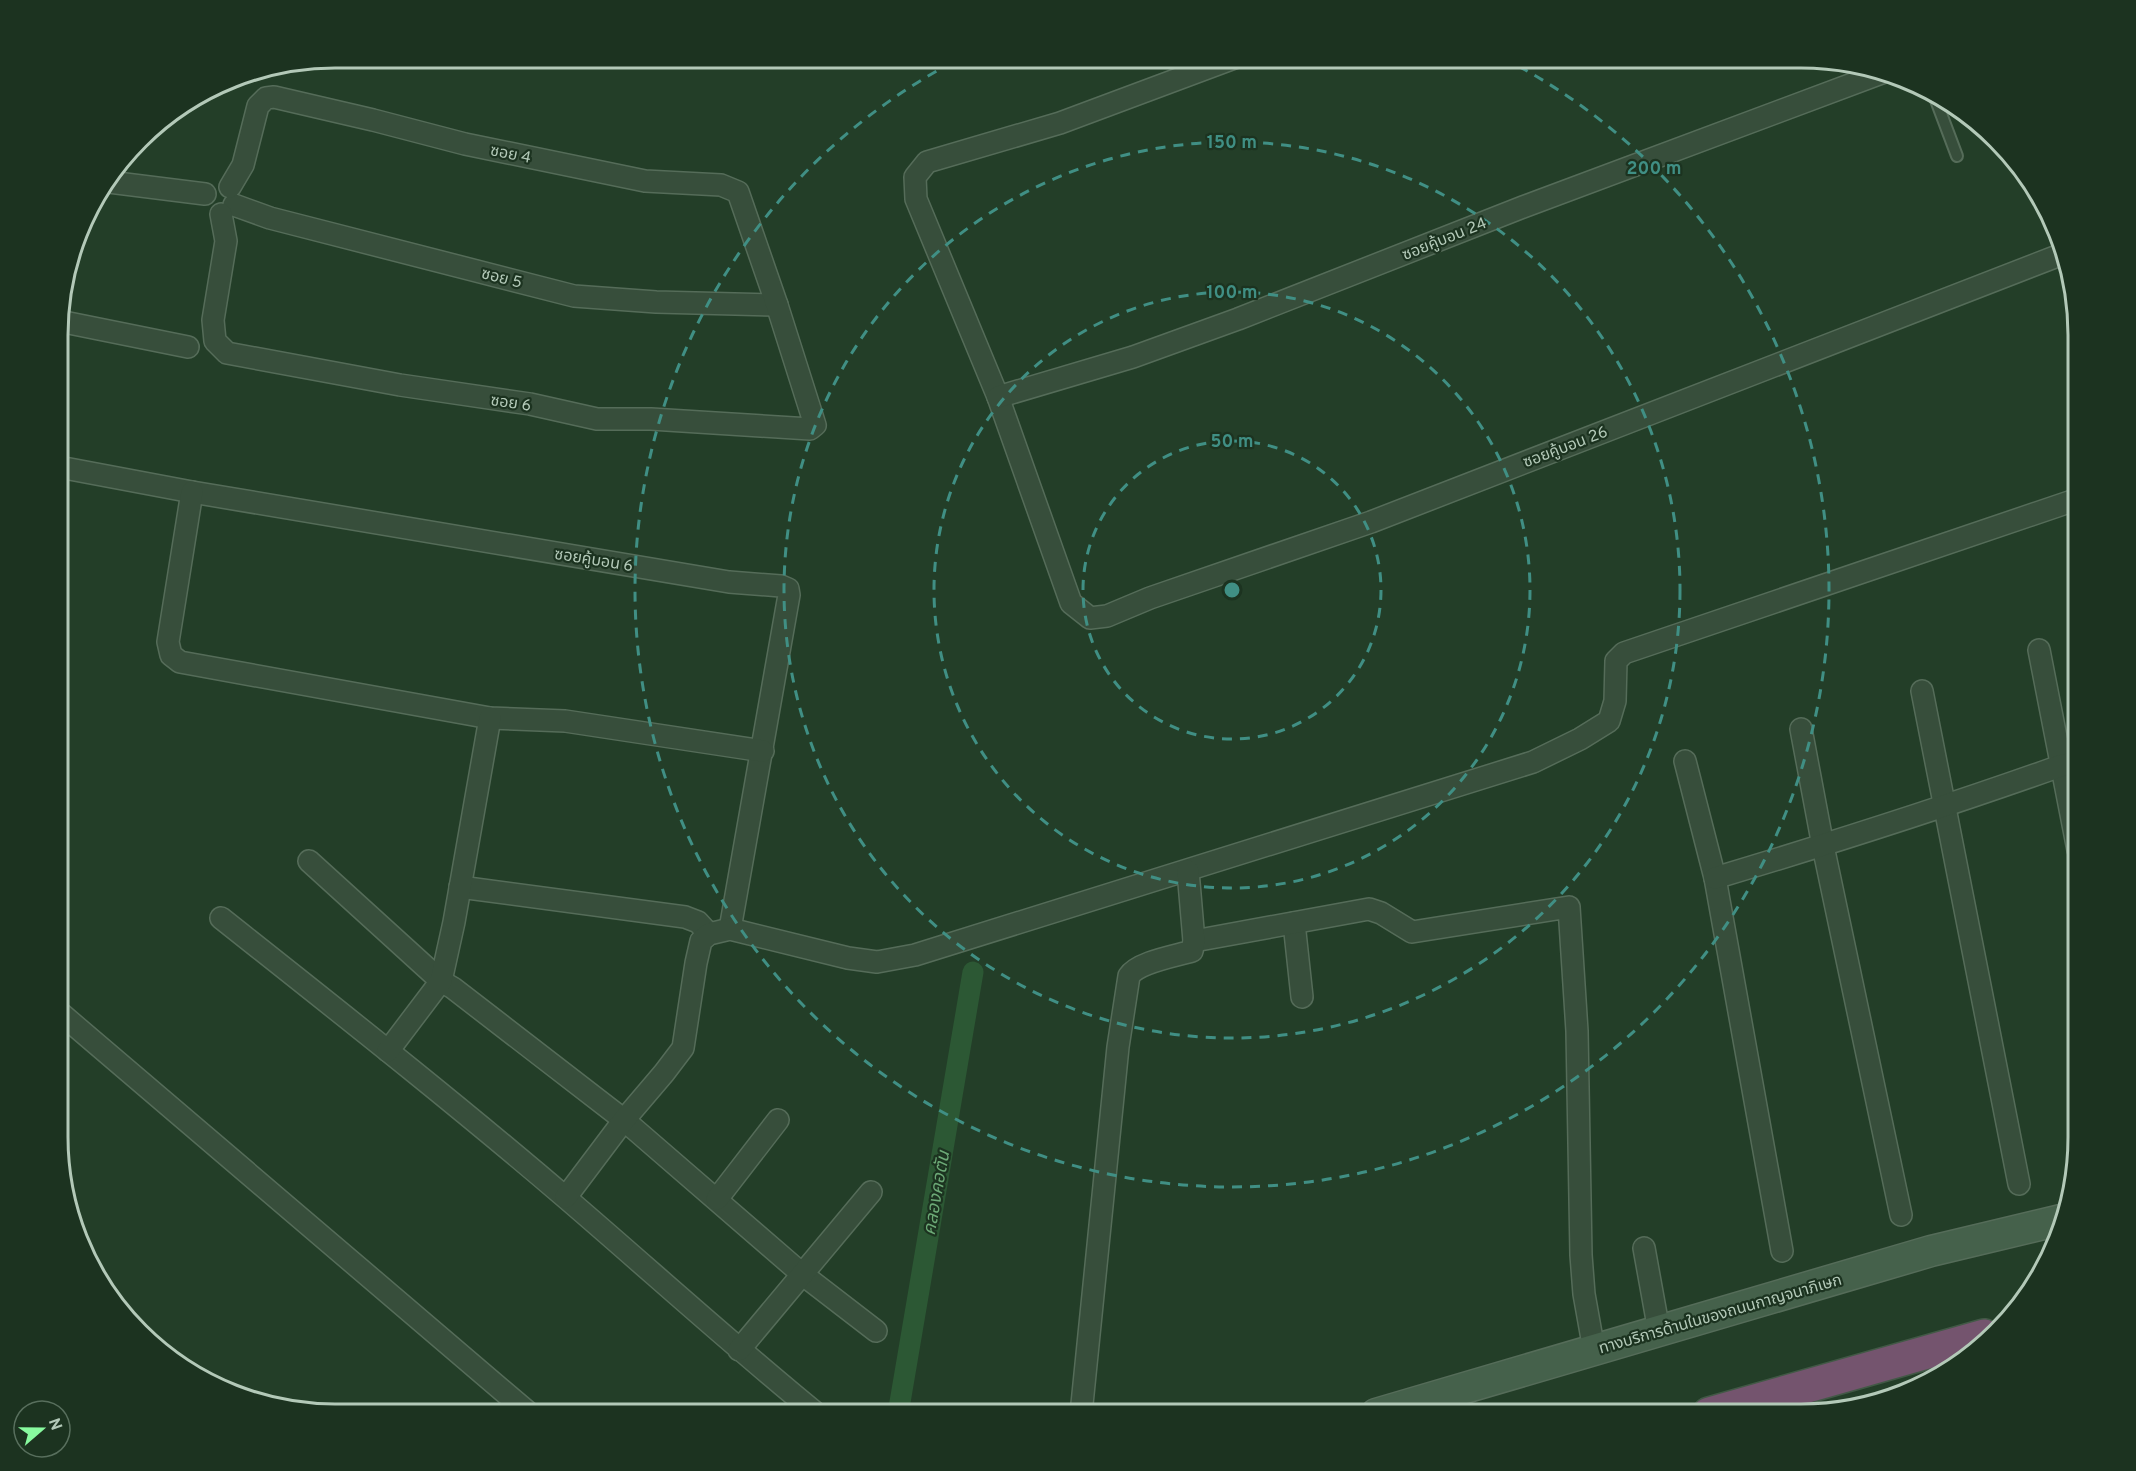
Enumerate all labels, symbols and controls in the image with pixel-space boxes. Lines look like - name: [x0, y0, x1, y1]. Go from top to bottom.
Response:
- text: 150 m: [1207, 132, 1257, 155]
- street label: ซอย 4: [488, 141, 533, 169]
- text: 200 m: [1626, 158, 1682, 181]
- street label: ซอยคู้บอน 24: [1400, 214, 1490, 266]
- street label: ซอย 5: [479, 264, 524, 294]
- text: 100 m: [1206, 282, 1258, 305]
- street label: ซอย 6: [489, 391, 532, 417]
- street label: ซอยคู้บอน 26: [1521, 423, 1611, 473]
- text: 50 m: [1210, 431, 1254, 454]
- street label: ซอยคู้บอน 6: [553, 545, 634, 577]
- centre of rings: [1222, 580, 1242, 600]
- water label: คลองคอตัน: [919, 1148, 956, 1237]
- street label: ทางบริการด้านในของถนนกาญจนาภิเษก: [1597, 1271, 1844, 1359]
- north arrow: [12, 1399, 72, 1459]
- text: N: [43, 1416, 66, 1433]

